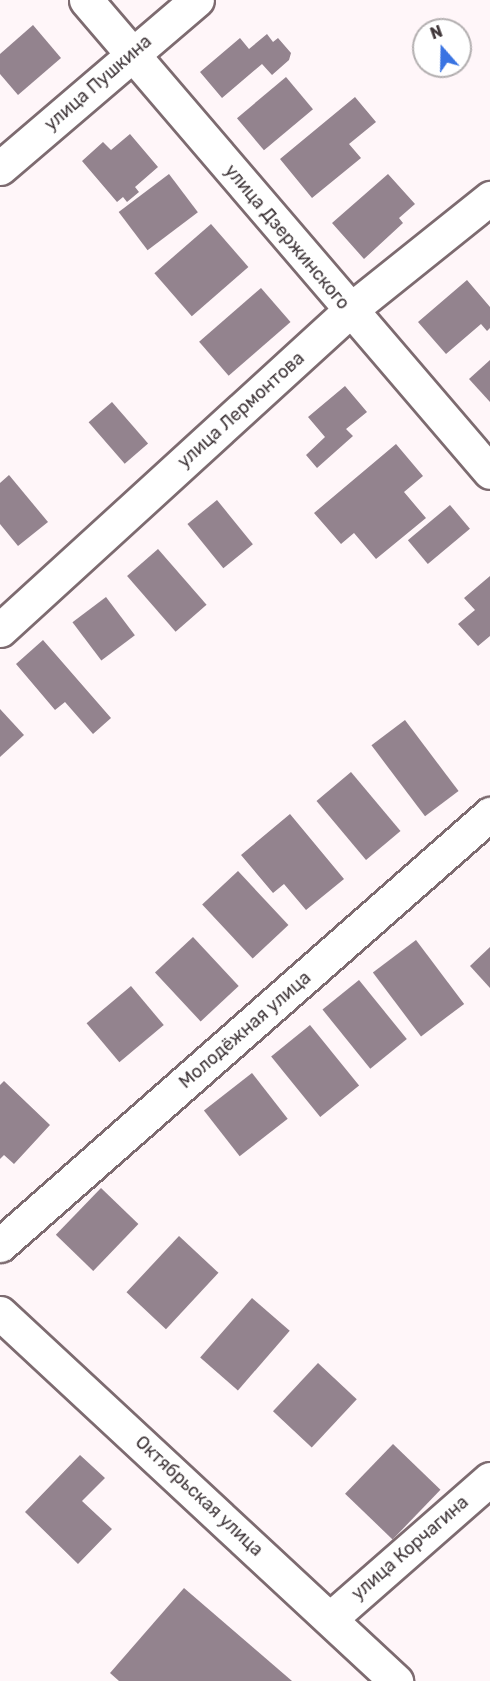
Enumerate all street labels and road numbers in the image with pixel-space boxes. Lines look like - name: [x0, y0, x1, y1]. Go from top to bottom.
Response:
- street label: улица Пушкина: [40, 31, 156, 135]
- street label: улица Дзержинского: [220, 160, 354, 314]
- street label: улица Лермонтова: [173, 347, 309, 473]
- street label: Молодёжная улица: [175, 967, 315, 1093]
- street label: Октябрьская улица: [131, 1431, 267, 1561]
- street label: улица Корчагина: [347, 1491, 473, 1605]

